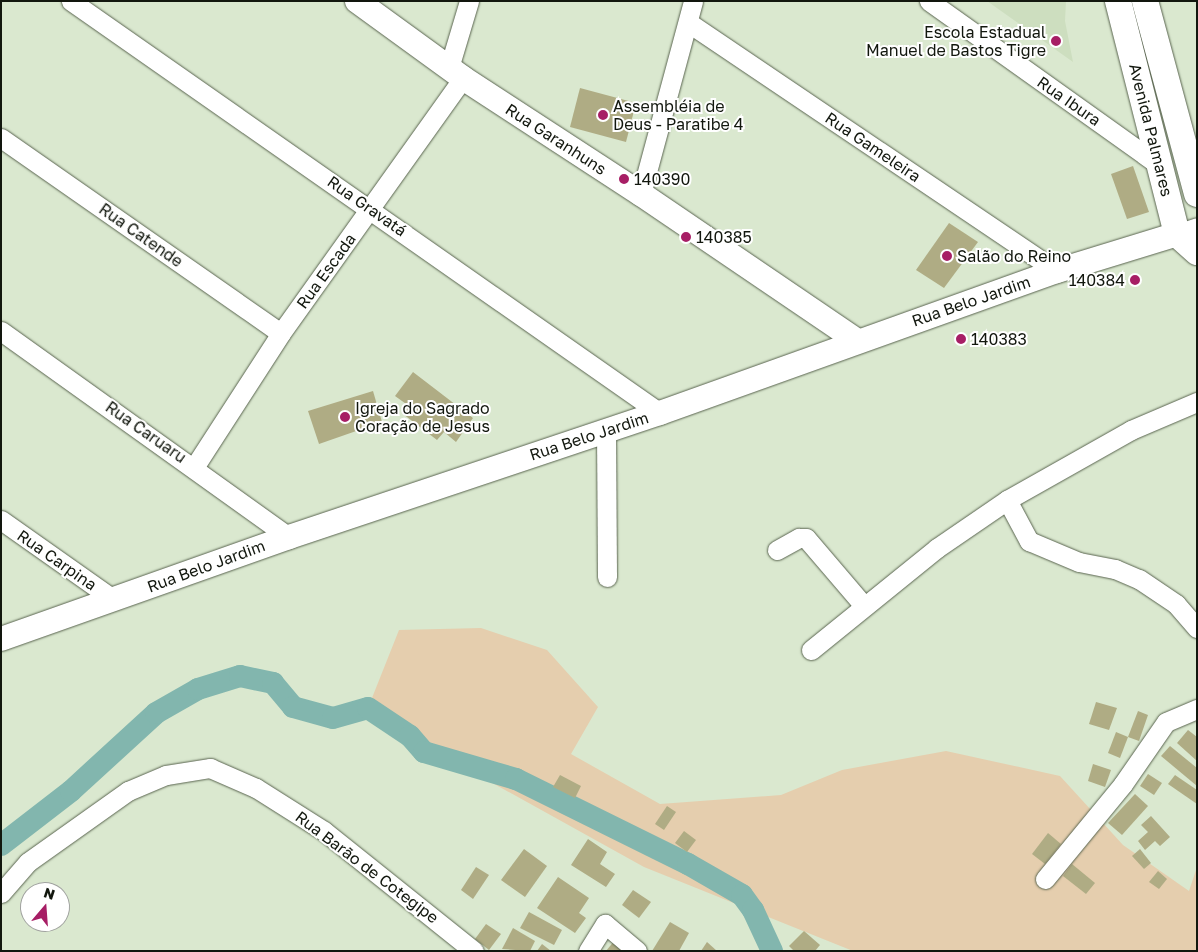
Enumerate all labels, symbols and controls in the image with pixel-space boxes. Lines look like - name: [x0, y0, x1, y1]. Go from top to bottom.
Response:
- place label: Escola Estadual Manuel de Bastos Tigre: [866, 22, 1046, 60]
- marker: Escola Estadual Manuel de Bastos Tigre: [1050, 35, 1062, 47]
- street label: Avenida Palmares: [1125, 62, 1177, 198]
- street label: Rua Ibura: [1034, 72, 1104, 130]
- place label: Assembléia de Deus - Paratibe 4: [613, 96, 744, 134]
- street label: Rua Garanhuns: [502, 99, 610, 179]
- street label: Rua Gameleira: [822, 108, 924, 186]
- marker: Assembléia de Deus - Paratibe 4: [597, 109, 609, 121]
- place label: 140390: [634, 169, 690, 189]
- street label: Rua Gravatá: [324, 172, 410, 240]
- marker: 140390: [618, 173, 630, 185]
- street label: Rua Catende: [95, 199, 187, 271]
- place label: 140385: [696, 227, 752, 247]
- street label: Rua Escada: [292, 230, 360, 312]
- marker: 140385: [680, 231, 692, 243]
- place label: Salão do Reino: [957, 246, 1071, 266]
- marker: Salão do Reino: [941, 250, 953, 262]
- place label: 140384: [1069, 270, 1125, 290]
- street label: Rua Belo Jardim: [909, 272, 1033, 330]
- marker: 140384: [1129, 274, 1141, 286]
- place label: 140383: [971, 329, 1027, 349]
- marker: 140383: [955, 333, 967, 345]
- street label: Rua Caruaru: [102, 397, 190, 467]
- place label: Igreja do Sagrado Coração de Jesus: [355, 398, 490, 436]
- street label: Rua Belo Jardim: [527, 408, 651, 464]
- marker: Igreja do Sagrado Coração de Jesus: [339, 411, 351, 423]
- street label: Rua Carpina: [14, 526, 100, 594]
- street label: Rua Belo Jardim: [144, 536, 268, 596]
- street label: Rua Barão de Cotegipe: [292, 807, 442, 927]
- north arrow: [20, 882, 70, 932]
- text: N: [42, 883, 57, 903]

